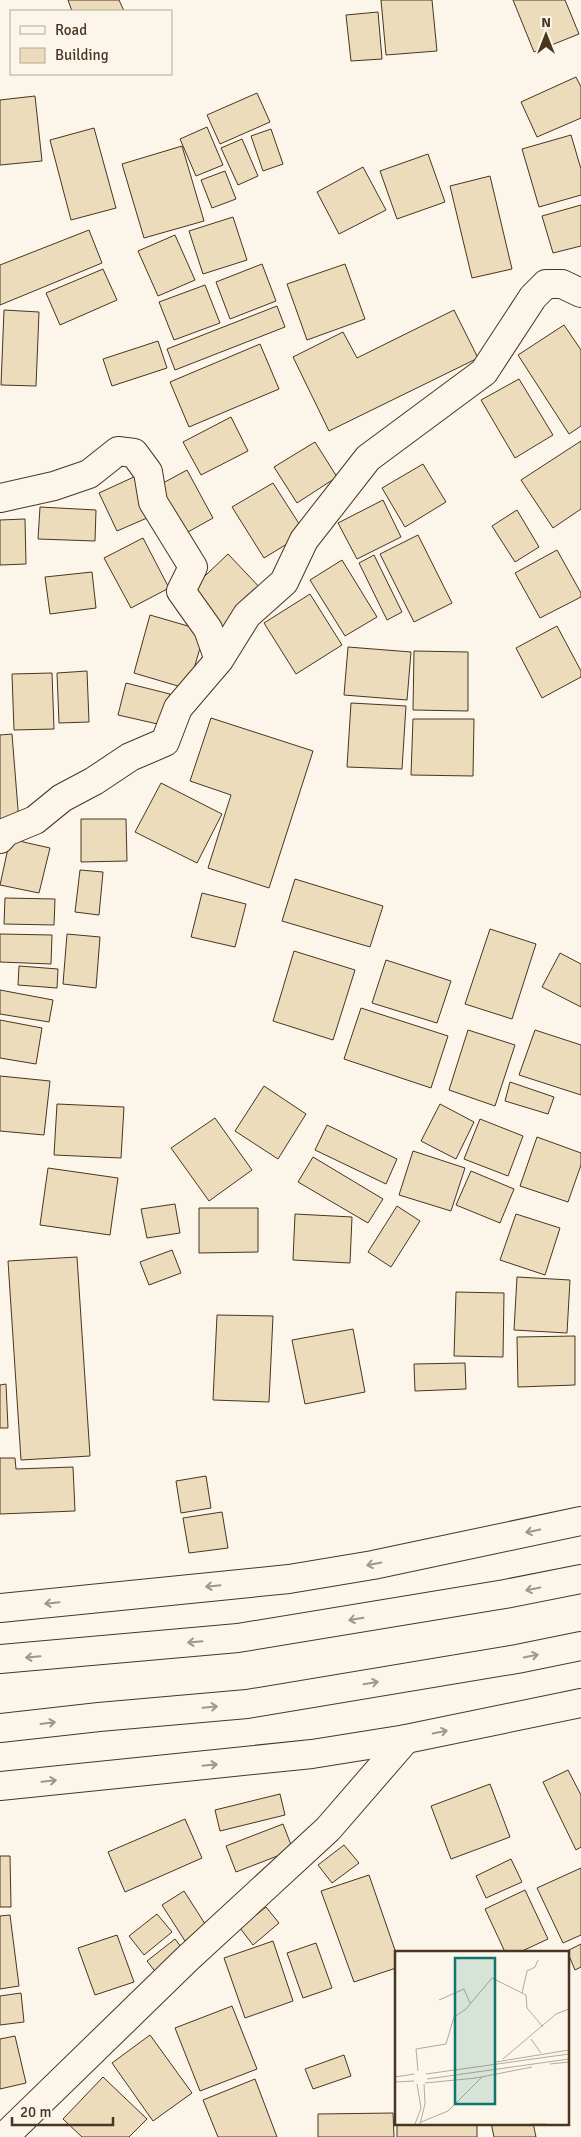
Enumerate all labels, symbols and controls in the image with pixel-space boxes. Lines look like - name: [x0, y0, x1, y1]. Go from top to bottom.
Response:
- legend: [10, 10, 172, 75]
- north arrow: [521, 10, 571, 60]
- text: N: [541, 14, 551, 31]
- text: Road: [55, 21, 87, 39]
- text: Building: [55, 46, 109, 64]
- one-way arrow: [526, 1527, 542, 1536]
- one-way arrow: [367, 1560, 383, 1570]
- one-way arrow: [206, 1581, 222, 1591]
- one-way arrow: [526, 1584, 542, 1594]
- one-way arrow: [44, 1598, 60, 1608]
- one-way arrow: [348, 1614, 364, 1624]
- one-way arrow: [187, 1637, 203, 1647]
- one-way arrow: [523, 1651, 539, 1660]
- one-way arrow: [26, 1652, 42, 1661]
- one-way arrow: [362, 1678, 378, 1688]
- one-way arrow: [202, 1702, 218, 1712]
- one-way arrow: [40, 1718, 56, 1728]
- one-way arrow: [432, 1726, 448, 1736]
- one-way arrow: [202, 1760, 218, 1769]
- one-way arrow: [40, 1776, 56, 1786]
- inset map: [395, 1951, 568, 2124]
- scale bar: [12, 2094, 114, 2126]
- text: 20 m: [20, 2103, 51, 2121]

